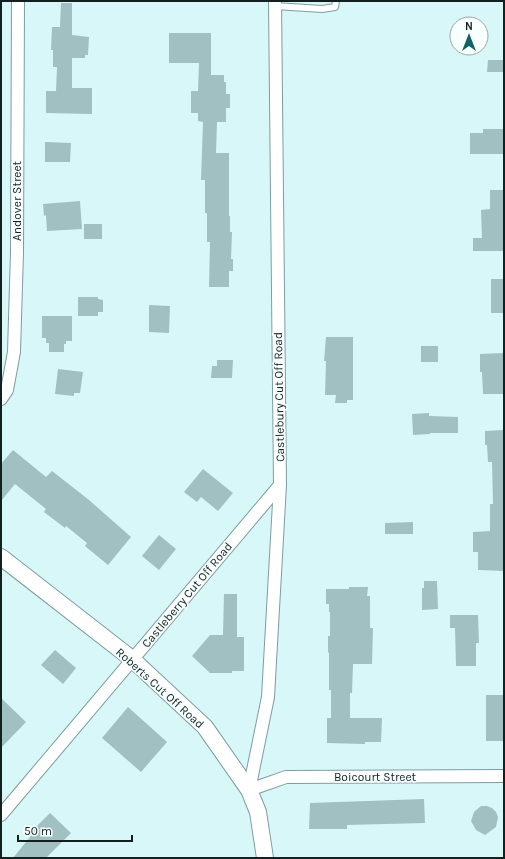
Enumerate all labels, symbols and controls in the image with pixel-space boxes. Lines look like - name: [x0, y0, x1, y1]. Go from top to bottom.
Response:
- north arrow: [449, 16, 489, 56]
- text: N: [465, 20, 473, 33]
- street label: Andover Street: [10, 160, 24, 241]
- street label: Castlebury Cut Off Road: [271, 332, 287, 462]
- street label: Castleberry Cut Off Road: [139, 540, 235, 650]
- street label: Roberts Cut Off Road: [113, 645, 207, 731]
- street label: Boicourt Street: [334, 770, 417, 784]
- scale bar: [18, 817, 132, 843]
- text: 50 m: [24, 824, 52, 838]

